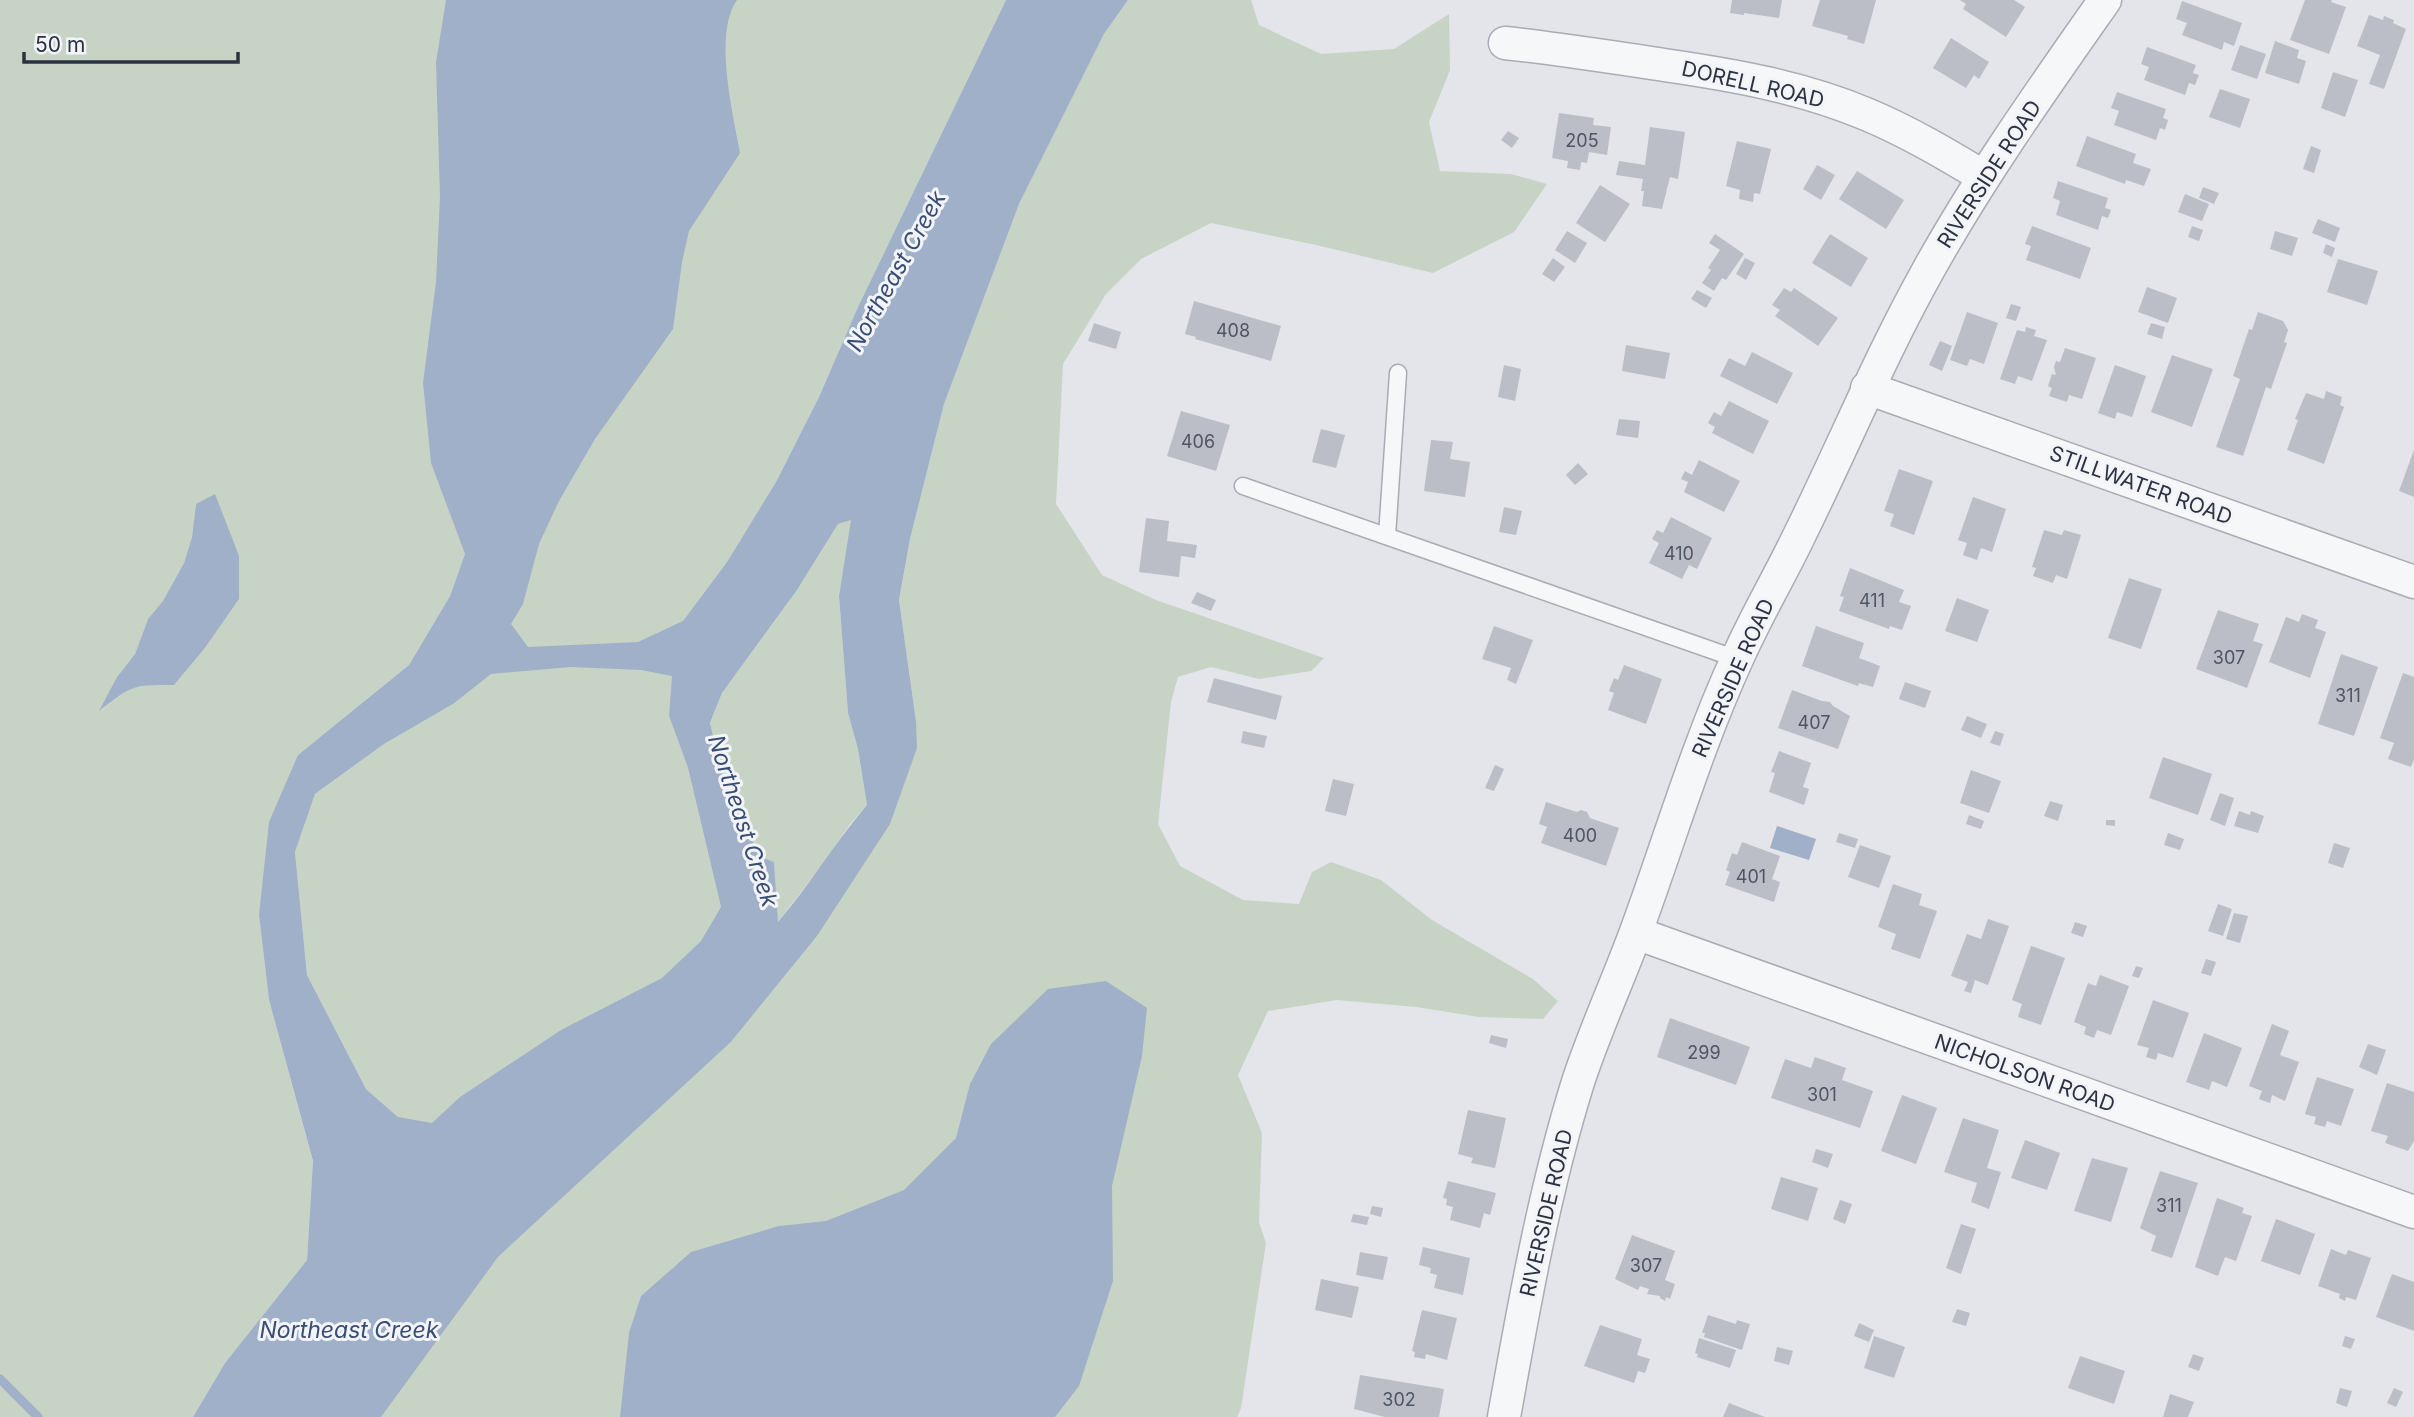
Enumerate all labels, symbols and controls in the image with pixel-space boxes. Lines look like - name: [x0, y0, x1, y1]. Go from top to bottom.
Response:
- scale bar: [24, 21, 238, 65]
- text: 50 m: [35, 32, 85, 57]
- street label: DORELL ROAD: [1679, 55, 1827, 113]
- street label: RIVERSIDE ROAD: [1932, 95, 2046, 253]
- house number: 205: [1565, 130, 1599, 151]
- water label: Northeast Creek: [840, 186, 952, 356]
- house number: 408: [1216, 320, 1250, 341]
- house number: 406: [1181, 431, 1215, 452]
- street label: STILLWATER ROAD: [2046, 440, 2236, 530]
- house number: 410: [1664, 543, 1694, 564]
- house number: 411: [1859, 590, 1885, 611]
- street label: RIVERSIDE ROAD: [1687, 595, 1779, 761]
- house number: 307: [2213, 647, 2245, 668]
- house number: 311: [2335, 685, 2361, 706]
- house number: 407: [1798, 712, 1830, 733]
- water label: Northeast Creek: [702, 732, 784, 911]
- house number: 400: [1563, 825, 1597, 846]
- house number: 401: [1736, 866, 1766, 887]
- street label: NICHOLSON ROAD: [1931, 1029, 2119, 1117]
- house number: 299: [1687, 1042, 1721, 1063]
- house number: 301: [1807, 1084, 1837, 1105]
- street label: RIVERSIDE ROAD: [1515, 1127, 1577, 1299]
- house number: 311: [2156, 1195, 2182, 1216]
- house number: 307: [1630, 1255, 1662, 1276]
- water label: Northeast Creek: [259, 1316, 439, 1344]
- house number: 302: [1382, 1389, 1416, 1410]

